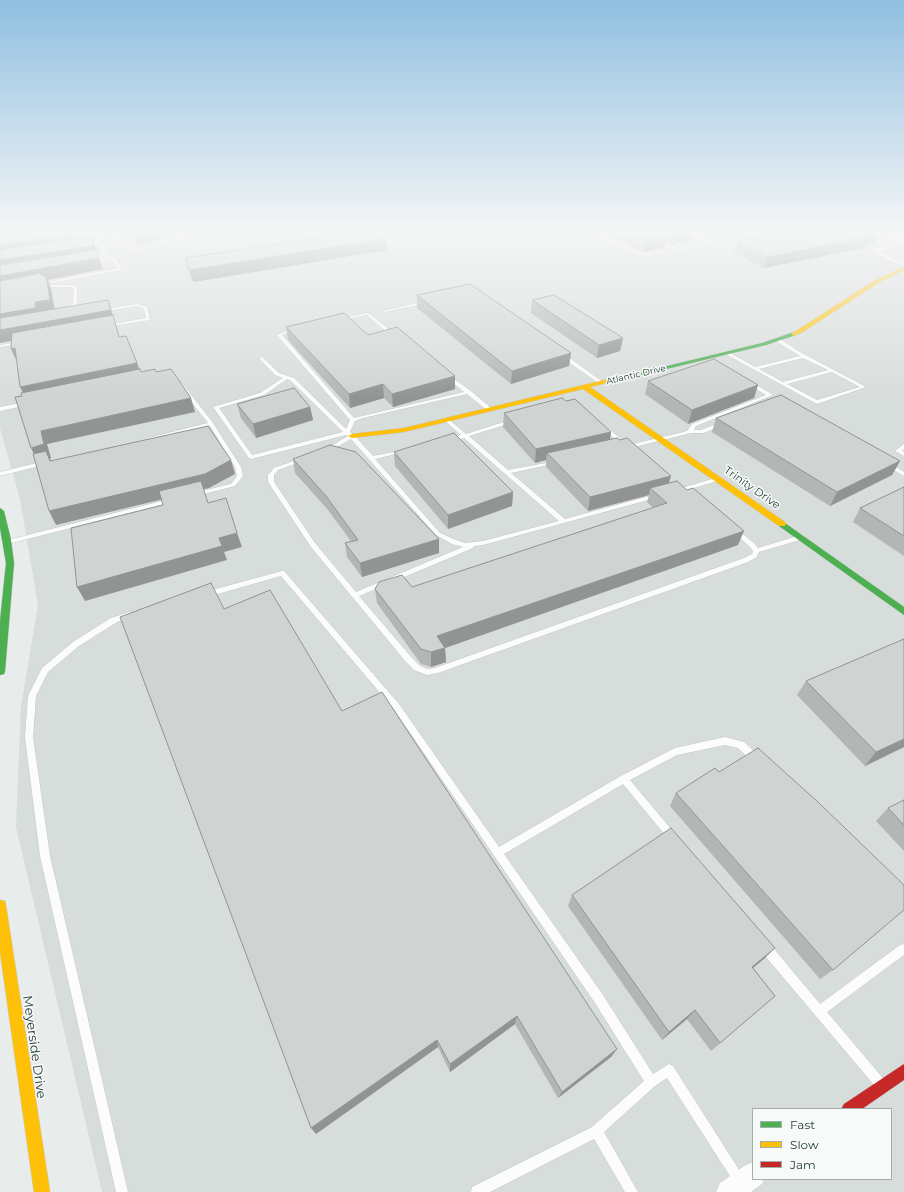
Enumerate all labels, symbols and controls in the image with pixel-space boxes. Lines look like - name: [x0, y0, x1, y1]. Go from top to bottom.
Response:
- street label: Atlantic Drive: [605, 363, 667, 387]
- street label: Trinity Drive: [721, 464, 783, 512]
- street label: Meyerside Drive: [19, 994, 49, 1100]
- legend: [752, 1108, 892, 1180]
- text: Fast: [790, 1117, 815, 1132]
- text: Slow: [790, 1137, 819, 1152]
- text: Jam: [790, 1157, 816, 1172]

